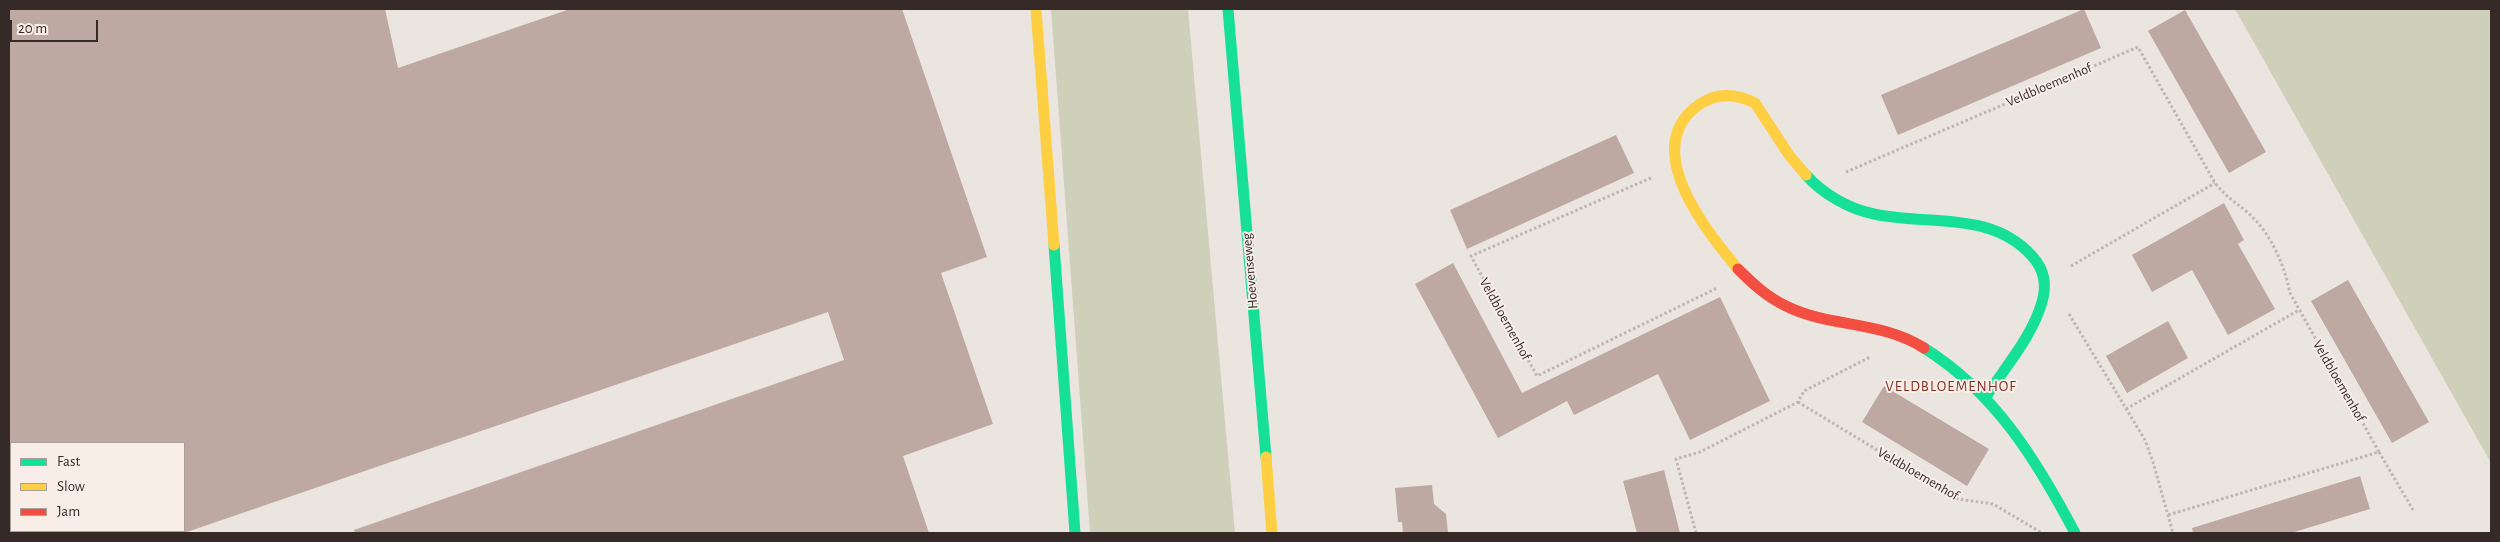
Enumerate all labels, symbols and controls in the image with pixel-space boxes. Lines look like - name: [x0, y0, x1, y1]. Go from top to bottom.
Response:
- scale bar: [12, 10, 100, 42]
- text: 20 m: [18, 21, 47, 36]
- street label: Veldbloemenhof: [2004, 59, 2094, 111]
- street label: Hoevenseweg: [1238, 232, 1262, 310]
- street label: Veldbloemenhof: [1475, 275, 1535, 363]
- street label: Veldbloemenhof: [2309, 337, 2369, 425]
- district label: VELDBLOEMENHOF: [1884, 377, 2018, 395]
- legend: [10, 442, 185, 532]
- street label: Veldbloemenhof: [1874, 444, 1962, 504]
- text: Fast: [57, 454, 80, 469]
- text: Slow: [57, 479, 85, 494]
- text: Jam: [57, 504, 80, 519]

